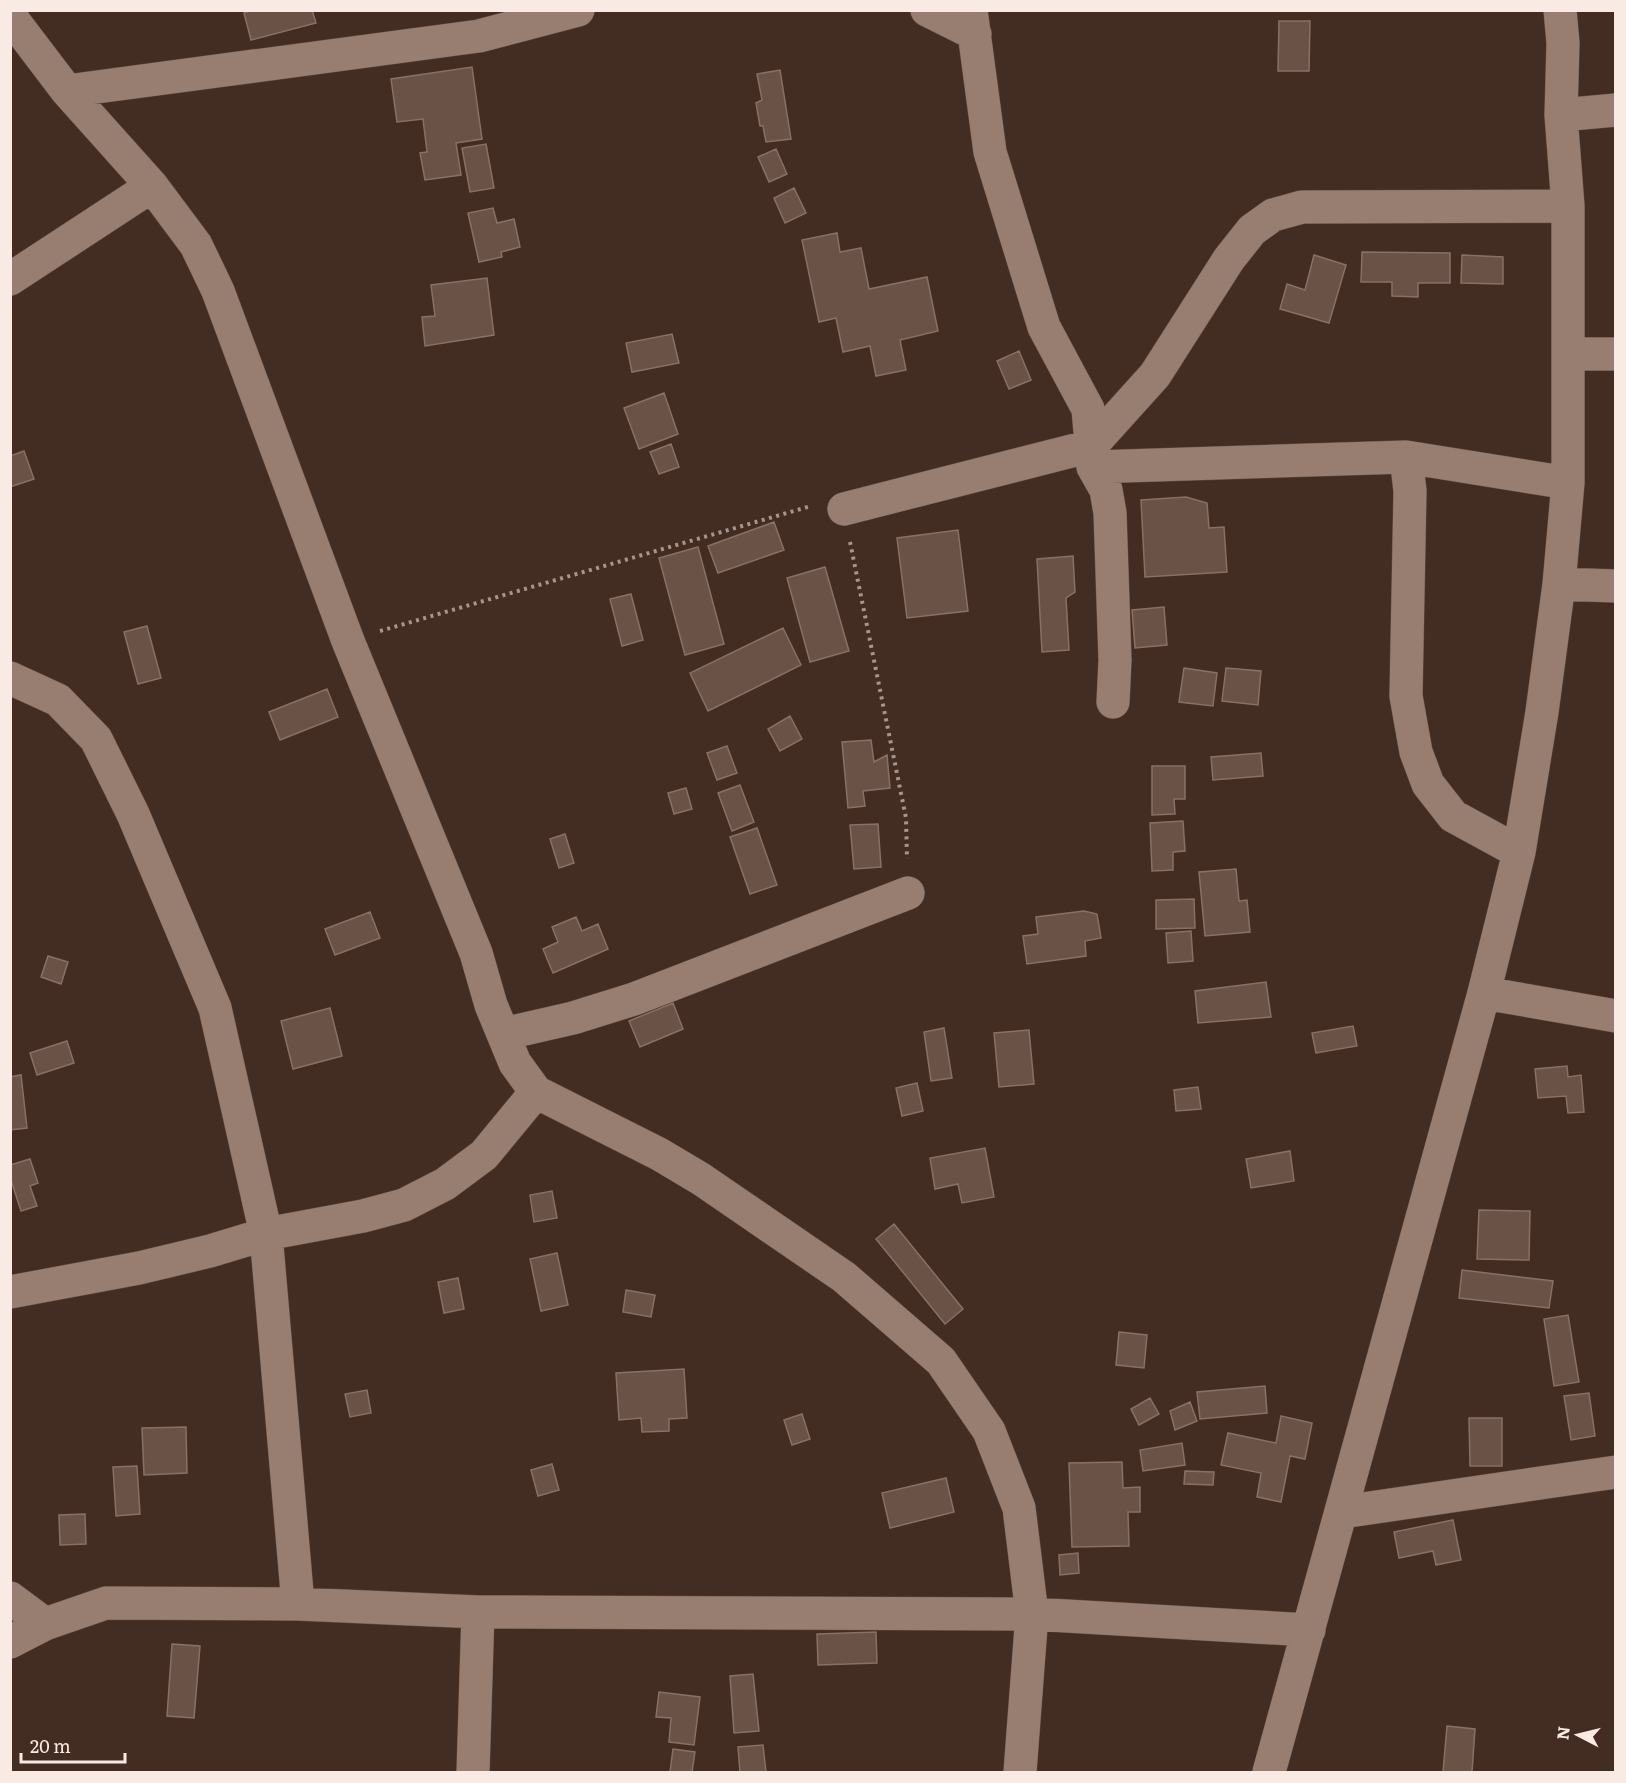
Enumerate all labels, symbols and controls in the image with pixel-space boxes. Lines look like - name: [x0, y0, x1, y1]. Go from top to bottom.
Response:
- north arrow: [1548, 1705, 1608, 1765]
- text: N: [1549, 1725, 1575, 1741]
- scale bar: [21, 1726, 124, 1764]
- text: 20 m: [30, 1732, 71, 1759]

